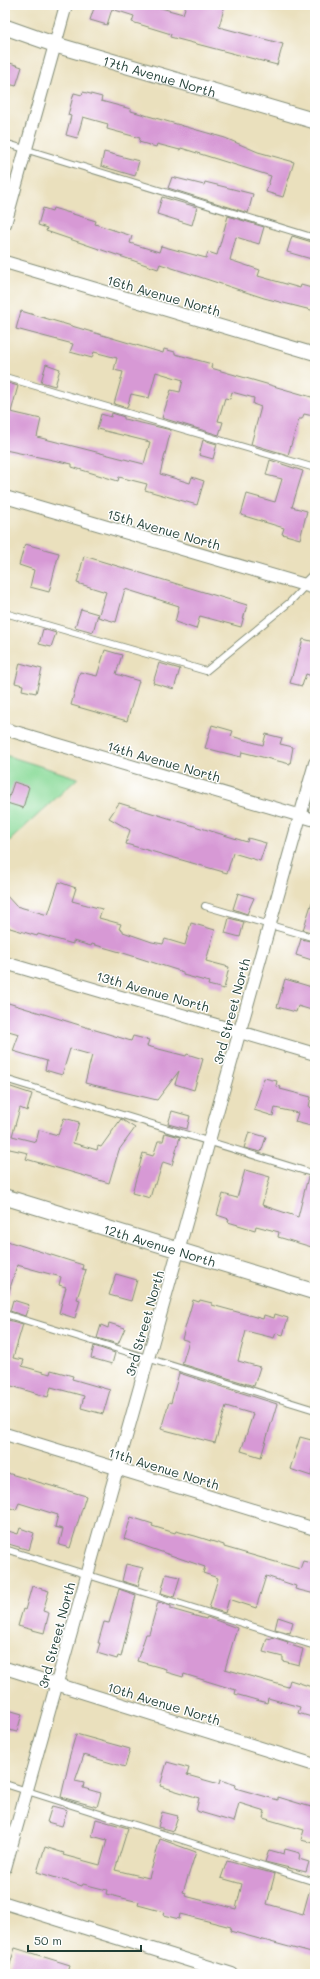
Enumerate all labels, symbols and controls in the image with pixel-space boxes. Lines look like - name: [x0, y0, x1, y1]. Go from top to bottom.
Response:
- street label: 17th Avenue North: [101, 51, 218, 100]
- street label: 16th Avenue North: [105, 271, 223, 319]
- street label: 15th Avenue North: [106, 505, 222, 553]
- street label: 14th Avenue North: [106, 737, 222, 785]
- street label: 3rd Street North: [209, 956, 253, 1066]
- street label: 13th Avenue North: [95, 967, 211, 1015]
- street label: 12th Avenue North: [102, 1219, 218, 1270]
- street label: 3rd Street North: [121, 1268, 167, 1378]
- street label: 11th Avenue North: [107, 1443, 221, 1493]
- street label: 3rd Street North: [34, 1580, 78, 1690]
- street label: 10th Avenue North: [106, 1678, 222, 1728]
- scale bar: [28, 1927, 141, 1953]
- text: 50 m: [34, 1932, 62, 1948]

